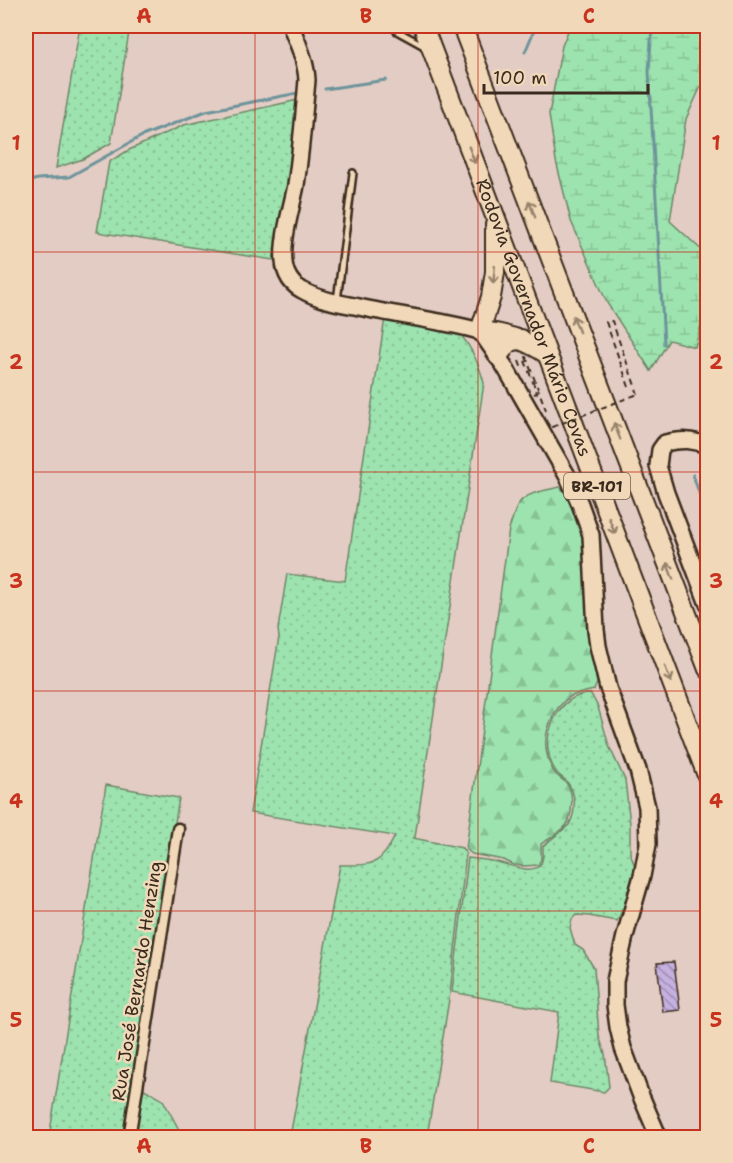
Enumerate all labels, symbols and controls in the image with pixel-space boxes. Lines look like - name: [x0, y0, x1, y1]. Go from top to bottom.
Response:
- text: A: [136, 3, 152, 29]
- text: B: [360, 3, 372, 29]
- text: C: [583, 3, 595, 29]
- scale bar: [484, 57, 648, 95]
- text: 100 m: [493, 66, 547, 90]
- text: 1: [11, 130, 21, 156]
- text: 1: [711, 130, 721, 156]
- one-way arrow: [468, 146, 479, 164]
- street label: Rodovia Governador Mário Covas: [470, 175, 597, 460]
- one-way arrow: [526, 200, 537, 219]
- one-way arrow: [488, 265, 499, 285]
- one-way arrow: [570, 316, 581, 334]
- text: 2: [9, 349, 23, 375]
- text: 2: [709, 349, 723, 375]
- one-way arrow: [610, 422, 621, 440]
- road number: BR-101: [564, 473, 630, 499]
- one-way arrow: [608, 516, 619, 535]
- one-way arrow: [664, 562, 675, 581]
- text: 3: [9, 568, 23, 594]
- text: 3: [709, 568, 723, 594]
- one-way arrow: [663, 664, 674, 683]
- text: 4: [9, 788, 23, 814]
- text: 4: [709, 788, 723, 814]
- street label: Rua José Bernardo Henzing: [106, 859, 168, 1103]
- text: 5: [10, 1007, 22, 1033]
- text: 5: [710, 1007, 722, 1033]
- text: A: [136, 1133, 152, 1159]
- text: B: [360, 1133, 372, 1159]
- text: C: [583, 1133, 595, 1159]

